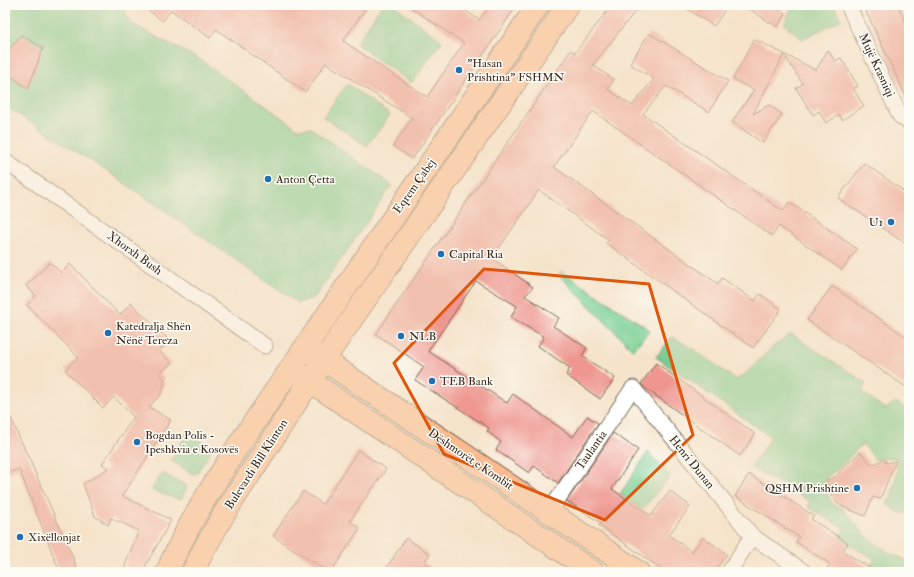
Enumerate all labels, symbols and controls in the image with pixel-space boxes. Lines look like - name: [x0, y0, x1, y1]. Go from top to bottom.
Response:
- street label: Mujë Krasniqi: [855, 31, 898, 99]
- place label: "Hasan Prishtina" FSHMN: [467, 56, 565, 85]
- marker: "Hasan Prishtina" FSHMN: [454, 65, 464, 75]
- street label: Eqrem Çabej: [390, 156, 439, 217]
- place label: Anton Çetta: [275, 172, 336, 187]
- marker: Anton Çetta: [263, 174, 273, 184]
- place label: U1: [869, 215, 883, 230]
- marker: U1: [886, 217, 896, 227]
- street label: Xhorxh Bush: [104, 228, 166, 279]
- place label: Capital Ria: [449, 247, 504, 262]
- marker: Capital Ria: [436, 249, 446, 259]
- place label: Katedralja Shën Nënë Tereza: [116, 319, 191, 348]
- marker: Katedralja Shën Nënë Tereza: [103, 328, 113, 338]
- place label: NLB: [409, 329, 436, 344]
- marker: NLB: [396, 331, 406, 341]
- place label: TEB Bank: [440, 374, 493, 389]
- marker: TEB Bank: [427, 376, 437, 386]
- street label: Bulevardi Bill Klinton: [222, 416, 291, 512]
- street label: Dëshmorët e Kombit: [425, 425, 516, 494]
- street label: Taulantia: [572, 427, 611, 473]
- place label: Bogdan Polis - Ipeshkvia e Kosovës: [145, 428, 238, 457]
- street label: Henri Dunan: [666, 433, 718, 492]
- marker: Bogdan Polis - Ipeshkvia e Kosovës: [132, 437, 142, 447]
- place label: QSHM Prishtine: [765, 481, 849, 496]
- marker: QSHM Prishtine: [852, 483, 862, 493]
- place label: Xixëllonjat: [28, 530, 80, 545]
- marker: Xixëllonjat: [15, 532, 25, 542]

